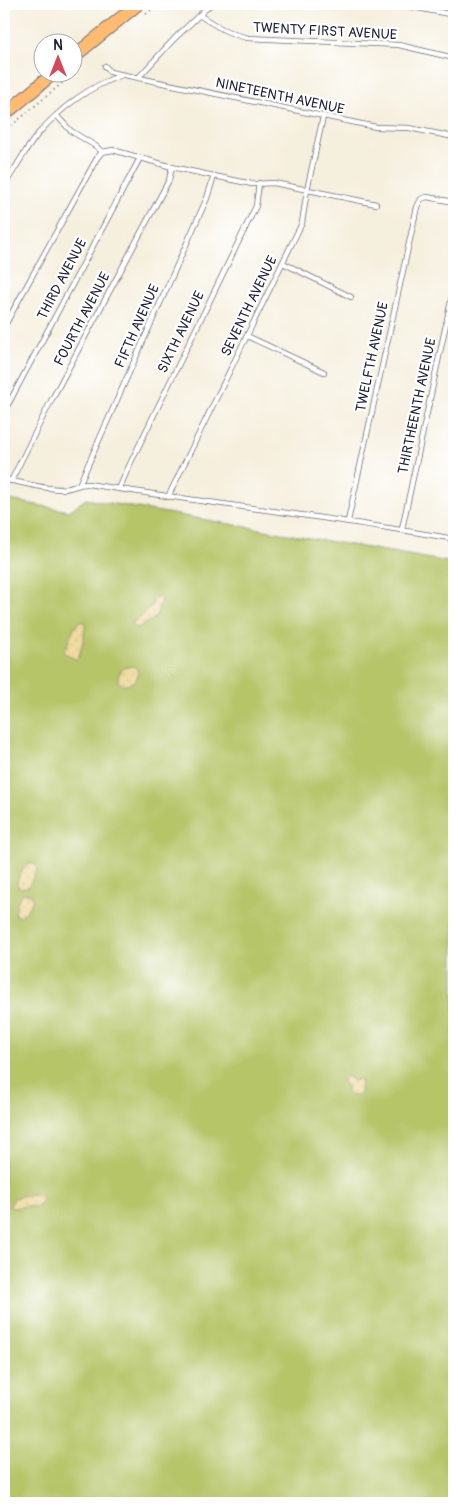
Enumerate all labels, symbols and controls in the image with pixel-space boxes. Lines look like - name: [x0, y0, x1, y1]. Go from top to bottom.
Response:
- street label: TWENTY FIRST AVENUE: [252, 19, 398, 43]
- north arrow: [32, 32, 82, 82]
- text: N: [53, 37, 63, 54]
- street label: NINETEENTH AVENUE: [214, 74, 346, 118]
- street label: THIRD AVENUE: [33, 235, 91, 323]
- street label: SEVENTH AVENUE: [217, 253, 281, 359]
- street label: FOURTH AVENUE: [50, 269, 114, 369]
- street label: FIFTH AVENUE: [111, 282, 163, 370]
- street label: SIXTH AVENUE: [154, 288, 208, 376]
- street label: TWELFTH AVENUE: [352, 300, 392, 414]
- street label: THIRTHEENTH AVENUE: [394, 336, 440, 476]

